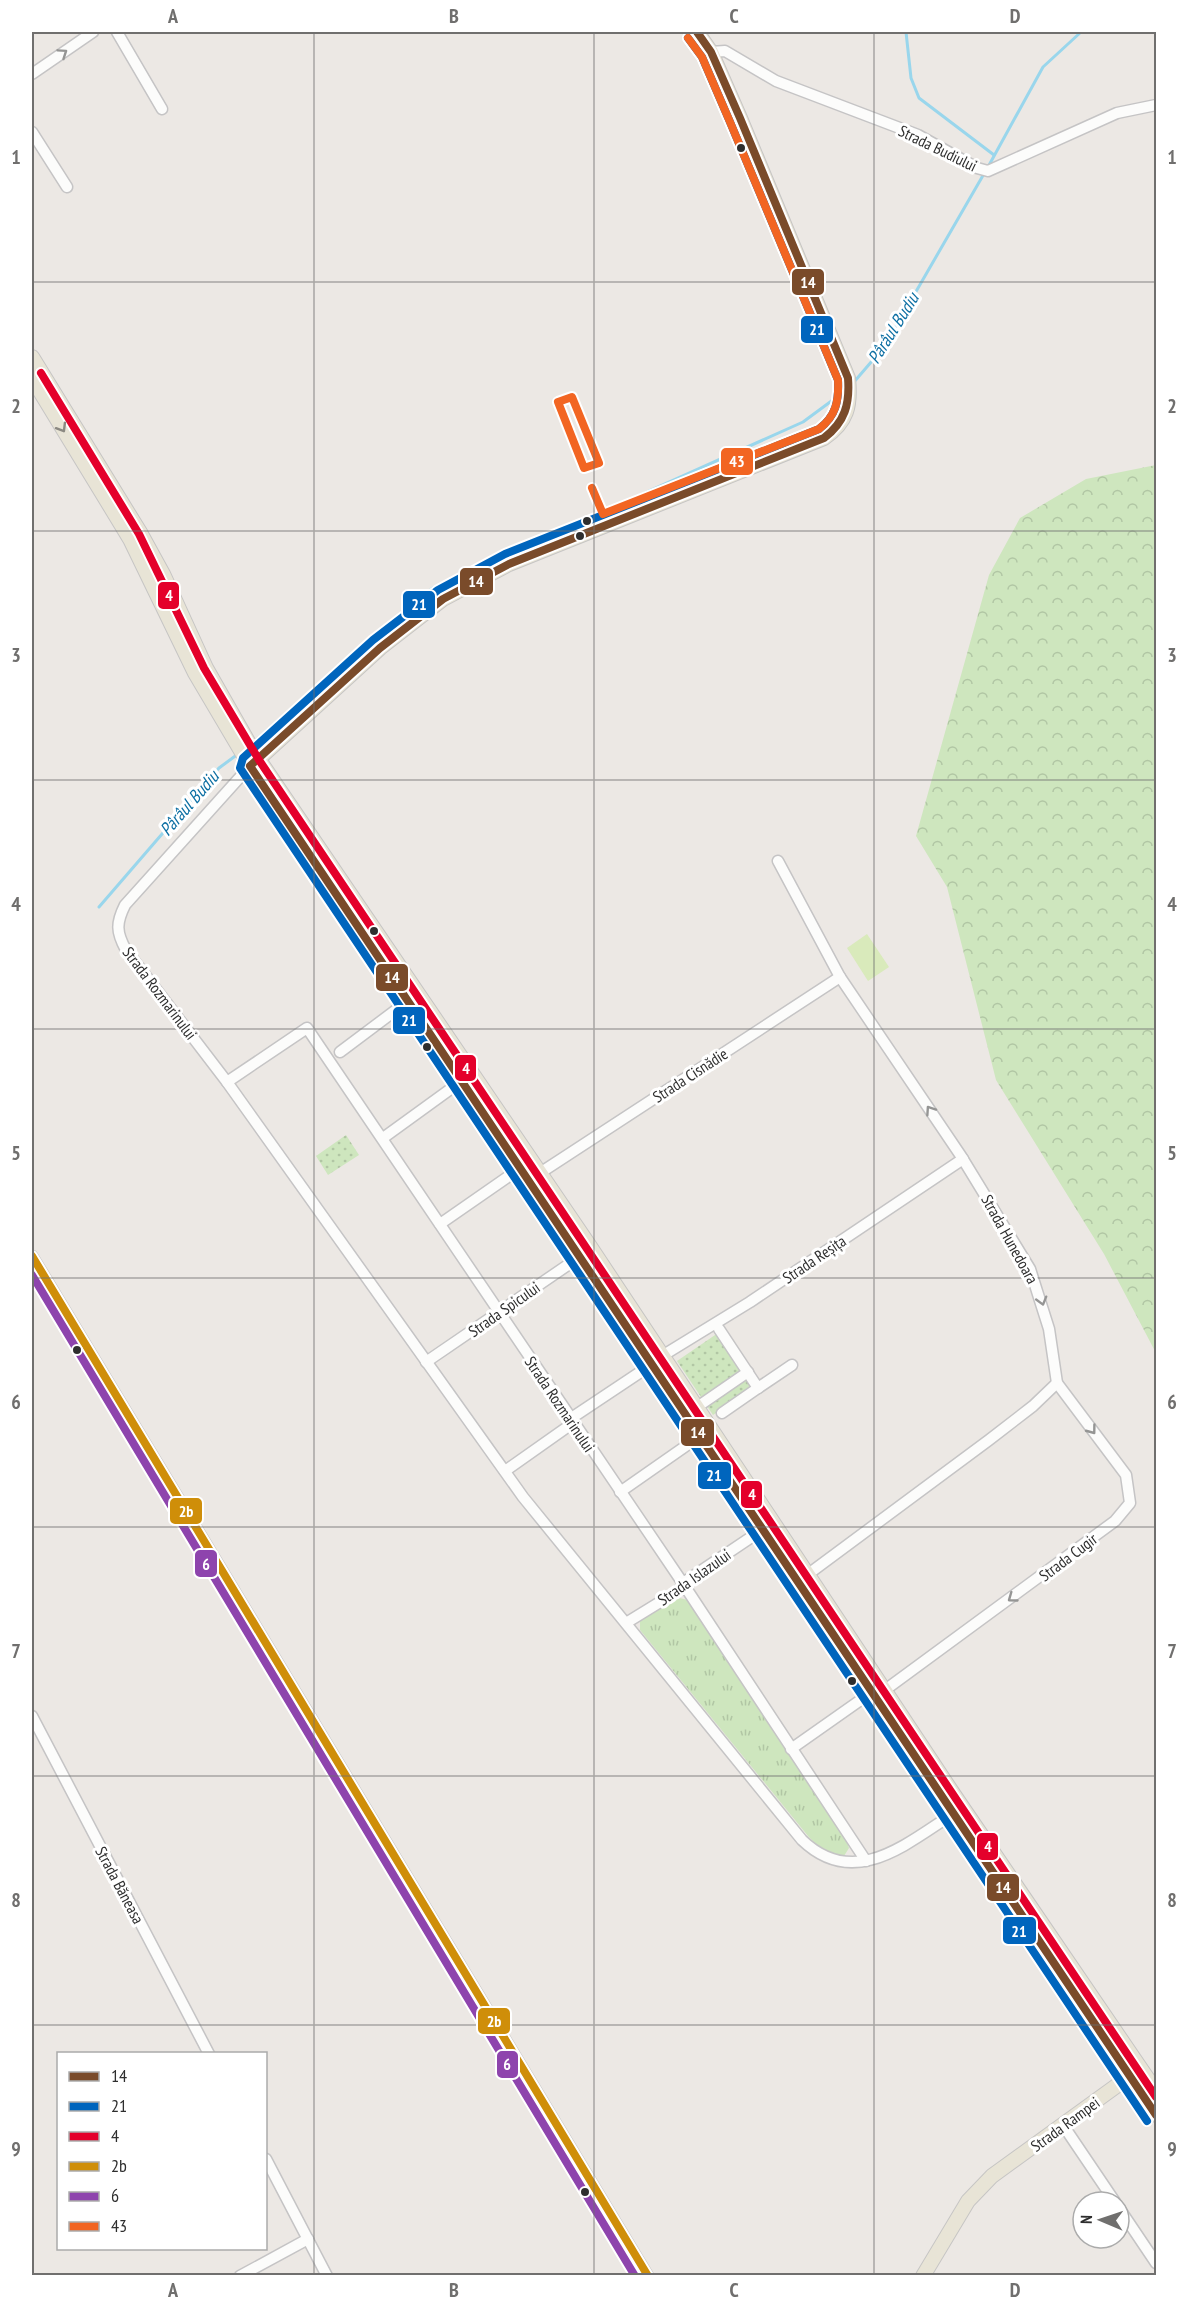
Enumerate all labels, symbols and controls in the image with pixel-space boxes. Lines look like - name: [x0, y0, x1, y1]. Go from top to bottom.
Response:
- text: A: [167, 3, 179, 29]
- text: B: [449, 3, 459, 29]
- text: C: [729, 3, 739, 29]
- text: D: [1010, 3, 1021, 29]
- one-way arrow: [56, 49, 67, 60]
- street label: Strada Budiului: [896, 120, 980, 176]
- unlabelled marker: [735, 142, 747, 154]
- text: 1: [11, 144, 21, 170]
- text: 1: [1167, 144, 1177, 170]
- line badge: 14: [791, 268, 825, 296]
- text: 14: [800, 272, 816, 292]
- water label: Pârâul Budiu: [862, 287, 924, 368]
- line badge: 21: [800, 315, 834, 344]
- text: 21: [809, 319, 825, 339]
- text: 2: [11, 393, 21, 419]
- text: 2: [1167, 393, 1177, 419]
- one-way arrow: [54, 422, 65, 433]
- line badge: 43: [720, 447, 754, 476]
- text: 43: [729, 451, 745, 471]
- unlabelled marker: [581, 515, 593, 527]
- unlabelled marker: [574, 530, 586, 542]
- line badge: 14: [459, 567, 494, 596]
- text: 14: [468, 571, 484, 591]
- line badge: 4: [157, 581, 180, 610]
- text: 4: [165, 585, 173, 605]
- line badge: 21: [402, 590, 436, 619]
- text: 21: [411, 594, 427, 614]
- text: 3: [11, 642, 21, 668]
- text: 3: [1167, 642, 1177, 668]
- water label: Pârâul Budiu: [154, 765, 224, 840]
- text: 4: [11, 891, 21, 917]
- text: 4: [1167, 891, 1177, 917]
- unlabelled marker: [368, 925, 380, 937]
- street label: Strada Rozmarinului: [119, 943, 201, 1043]
- line badge: 14: [375, 963, 409, 992]
- text: 14: [384, 967, 400, 987]
- line badge: 21: [392, 1006, 426, 1035]
- text: 21: [401, 1010, 417, 1030]
- unlabelled marker: [421, 1041, 433, 1053]
- street label: Strada Cisnădie: [649, 1043, 731, 1107]
- line badge: 4: [454, 1054, 477, 1082]
- text: 4: [462, 1058, 470, 1078]
- one-way arrow: [926, 1106, 937, 1117]
- text: 5: [11, 1140, 21, 1166]
- text: 5: [1167, 1140, 1177, 1166]
- street label: Strada Hunedoara: [977, 1191, 1043, 1287]
- street label: Strada Reșița: [779, 1231, 849, 1287]
- street label: Strada Spicului: [464, 1277, 544, 1341]
- one-way arrow: [1035, 1295, 1047, 1306]
- unlabelled marker: [71, 1344, 83, 1356]
- street label: Strada Rozmarinului: [521, 1352, 599, 1456]
- text: 6: [11, 1389, 21, 1415]
- text: 6: [1167, 1389, 1177, 1415]
- line badge: 14: [680, 1418, 715, 1447]
- text: 14: [690, 1422, 706, 1442]
- one-way arrow: [1085, 1423, 1096, 1434]
- line badge: 21: [697, 1461, 732, 1490]
- text: 21: [706, 1465, 722, 1485]
- line badge: 4: [740, 1480, 763, 1509]
- text: 4: [748, 1484, 756, 1504]
- line badge: 2b: [169, 1497, 203, 1525]
- text: 2b: [179, 1501, 193, 1521]
- street label: Strada Cugir: [1035, 1528, 1101, 1585]
- street label: Strada Islazului: [654, 1544, 734, 1610]
- line badge: 6: [194, 1549, 218, 1578]
- text: 6: [202, 1554, 210, 1574]
- one-way arrow: [1008, 1590, 1019, 1601]
- text: 7: [11, 1638, 21, 1664]
- text: 7: [1167, 1638, 1177, 1664]
- unlabelled marker: [846, 1675, 858, 1687]
- line badge: 4: [976, 1832, 999, 1861]
- text: 4: [984, 1836, 992, 1856]
- street label: Strada Băneasa: [91, 1843, 149, 1927]
- line badge: 14: [986, 1873, 1020, 1902]
- text: 14: [995, 1877, 1011, 1897]
- text: 8: [11, 1887, 21, 1913]
- text: 8: [1167, 1887, 1177, 1913]
- line badge: 21: [1002, 1916, 1037, 1945]
- text: 21: [1011, 1921, 1027, 1941]
- line badge: 2b: [477, 2007, 511, 2035]
- text: 2b: [487, 2011, 501, 2031]
- line badge: 6: [496, 2050, 519, 2079]
- legend: [57, 2052, 267, 2250]
- text: 6: [503, 2054, 511, 2074]
- text: 14: [111, 2064, 127, 2087]
- street label: Strada Rampei: [1027, 2092, 1103, 2156]
- text: 21: [111, 2094, 127, 2117]
- text: 4: [111, 2124, 119, 2147]
- text: 9: [11, 2136, 21, 2162]
- text: 9: [1167, 2136, 1177, 2162]
- text: 2b: [111, 2154, 127, 2177]
- text: 6: [111, 2184, 119, 2207]
- unlabelled marker: [579, 2186, 591, 2198]
- north arrow: [1071, 2190, 1131, 2250]
- text: 43: [111, 2214, 127, 2237]
- text: N: [1076, 2215, 1096, 2224]
- text: A: [167, 2277, 179, 2303]
- text: B: [449, 2277, 459, 2303]
- text: C: [729, 2277, 739, 2303]
- text: D: [1010, 2277, 1021, 2303]

